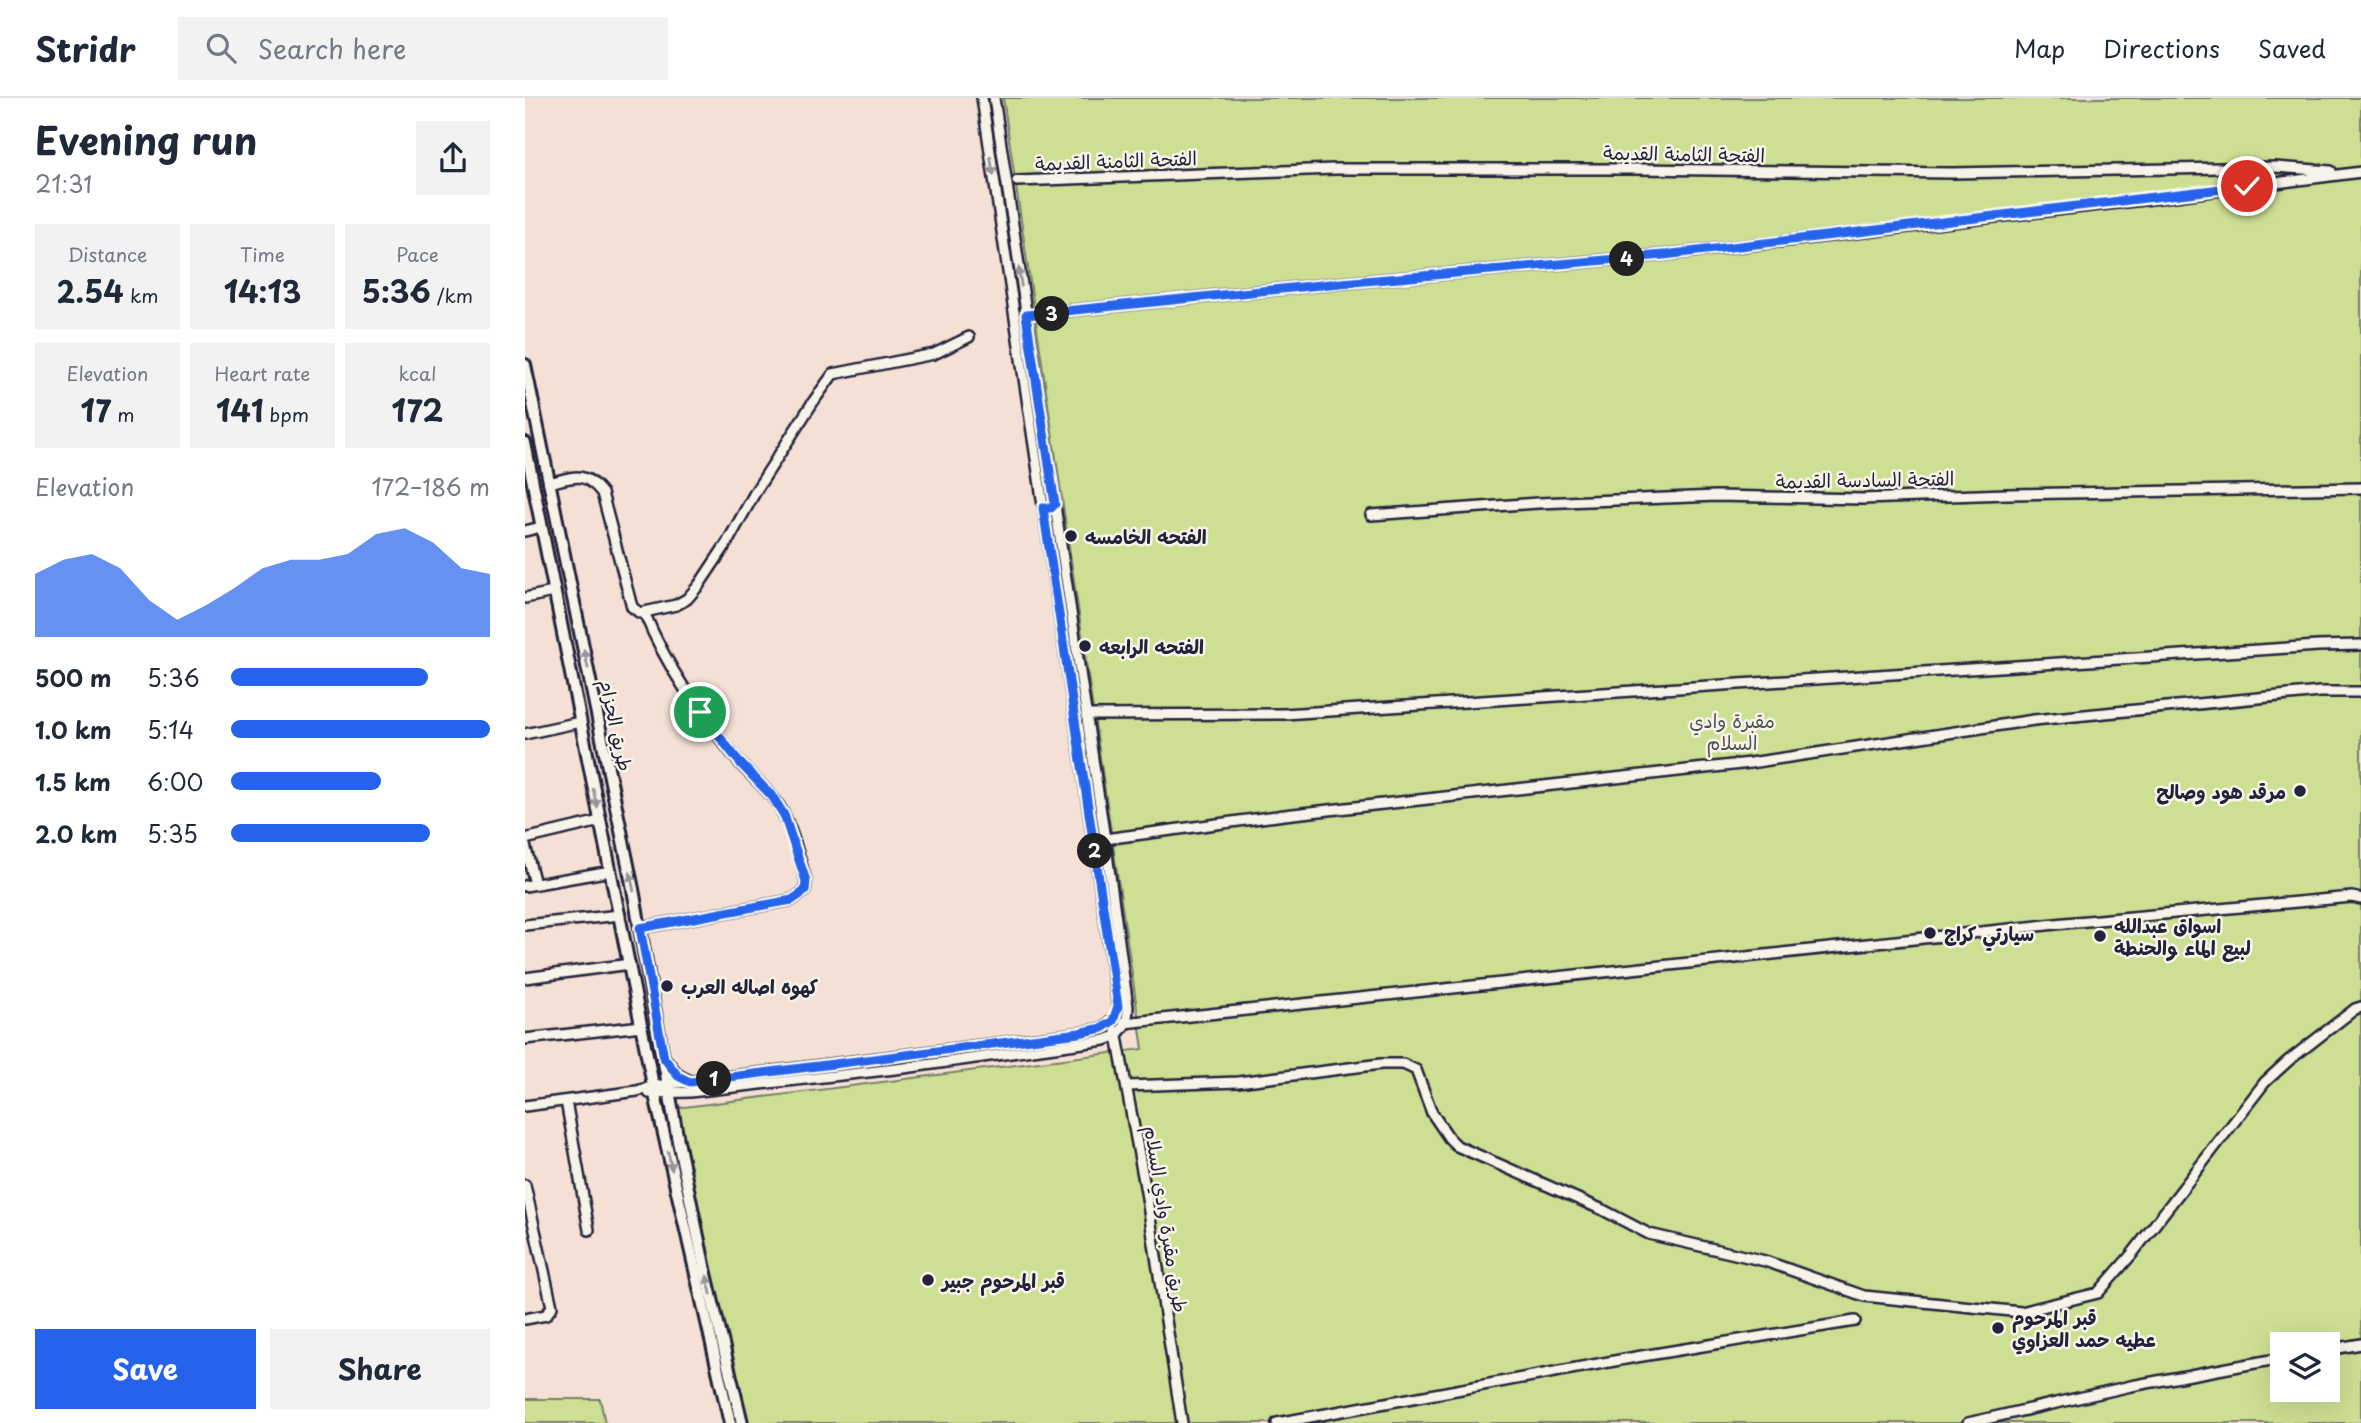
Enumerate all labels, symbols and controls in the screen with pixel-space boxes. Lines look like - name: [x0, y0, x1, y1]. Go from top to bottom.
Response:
- search box: [178, 17, 668, 80]
- text: Stridr: [35, 23, 136, 73]
- icon: search: [202, 29, 240, 67]
- text: Search here: [258, 29, 406, 68]
- text: Map: [2014, 30, 2065, 66]
- text: Directions: [2103, 30, 2220, 66]
- text: Saved: [2258, 30, 2326, 66]
- text: Evening run: [35, 111, 257, 168]
- button: share: [416, 121, 490, 195]
- street label: الفتحة الثامنة القديمة: [1603, 138, 1765, 168]
- street label: الفتحة الثامنة القديمة: [1035, 143, 1197, 177]
- one-way arrow: [987, 155, 998, 177]
- pin: [2217, 156, 2277, 216]
- text: 21:31: [35, 166, 92, 201]
- icon: check: [2228, 167, 2266, 205]
- text: Distance: [68, 240, 147, 268]
- text: Time: [240, 240, 285, 268]
- text: Pace: [396, 240, 439, 268]
- pin: 4: [1609, 242, 1645, 276]
- text: 4: [1620, 244, 1633, 272]
- one-way arrow: [1015, 266, 1026, 288]
- text: 2.54: [56, 268, 124, 313]
- text: 14:13: [224, 268, 301, 313]
- text: 5:36: [362, 268, 431, 313]
- text: km: [124, 281, 159, 309]
- text: /km: [431, 281, 473, 309]
- pin: 3: [1035, 296, 1069, 332]
- text: 3: [1045, 299, 1058, 327]
- text: Elevation: [67, 359, 148, 387]
- text: Heart rate: [215, 359, 310, 387]
- text: kcal: [399, 359, 436, 387]
- text: 17: [80, 387, 111, 432]
- text: 141: [216, 387, 263, 432]
- text: 172: [392, 387, 443, 432]
- text: m: [111, 400, 135, 428]
- text: bpm: [263, 400, 309, 428]
- street label: الفتحة السادسة القديمة: [1775, 463, 1955, 495]
- text: Elevation: [35, 469, 134, 504]
- text: 172–186 m: [371, 469, 490, 504]
- place label: الفتحه الخامسه: [1085, 522, 1207, 550]
- marker: الفتحه الخامسه: [1063, 528, 1079, 544]
- place label: الفتحه الرابعه: [1099, 632, 1204, 660]
- marker: الفتحه الرابعه: [1077, 638, 1093, 654]
- one-way arrow: [580, 648, 591, 670]
- text: 500 m: [35, 660, 112, 695]
- text: 5:36: [147, 660, 200, 695]
- street label: طريق الحزام: [592, 676, 640, 774]
- pin: [670, 682, 730, 742]
- icon: arrive: [681, 693, 719, 731]
- park label: مقبرة وادي السلام: [1689, 706, 1775, 758]
- text: 1.0 km: [35, 712, 112, 747]
- text: 5:14: [147, 712, 194, 747]
- text: 1.5 km: [35, 764, 111, 799]
- text: 6:00: [147, 764, 203, 799]
- place label: مرقد هود وصالح: [2156, 777, 2286, 805]
- marker: مرقد هود وصالح: [2292, 783, 2308, 799]
- one-way arrow: [590, 787, 601, 809]
- text: 2.0 km: [35, 816, 117, 851]
- text: 5:35: [147, 816, 198, 851]
- pin: 2: [1077, 834, 1113, 868]
- text: 2: [1088, 836, 1101, 864]
- one-way arrow: [626, 871, 637, 893]
- place label: اسواق عبدالله لبيع الماء والحنطة: [2114, 911, 2251, 962]
- place label: سيارتي كراج: [1944, 919, 2034, 951]
- marker: سيارتي كراج: [1922, 925, 1938, 941]
- marker: اسواق عبدالله لبيع الماء والحنطة: [2092, 928, 2108, 944]
- place label: كهوه اصاله العرب: [681, 972, 818, 1001]
- marker: كهوه اصاله العرب: [659, 978, 675, 994]
- pin: 1: [697, 1062, 731, 1096]
- text: 1: [709, 1064, 718, 1092]
- street label: طريق مقبرة وادي السلام: [1136, 1124, 1196, 1315]
- one-way arrow: [664, 1150, 675, 1172]
- place label: قبر المرحوم جبير: [940, 1266, 1065, 1296]
- marker: قبر المرحوم جبير: [920, 1272, 936, 1288]
- one-way arrow: [703, 1274, 714, 1296]
- place label: قبر المرحوم عطيه حمد العزاوي: [2012, 1303, 2156, 1355]
- marker: قبر المرحوم عطيه حمد العزاوي: [1990, 1320, 2006, 1336]
- button: Save: [35, 1329, 256, 1409]
- button: Share: [270, 1329, 490, 1409]
- map controls: [2270, 1332, 2340, 1402]
- button: layers: [2270, 1332, 2340, 1402]

